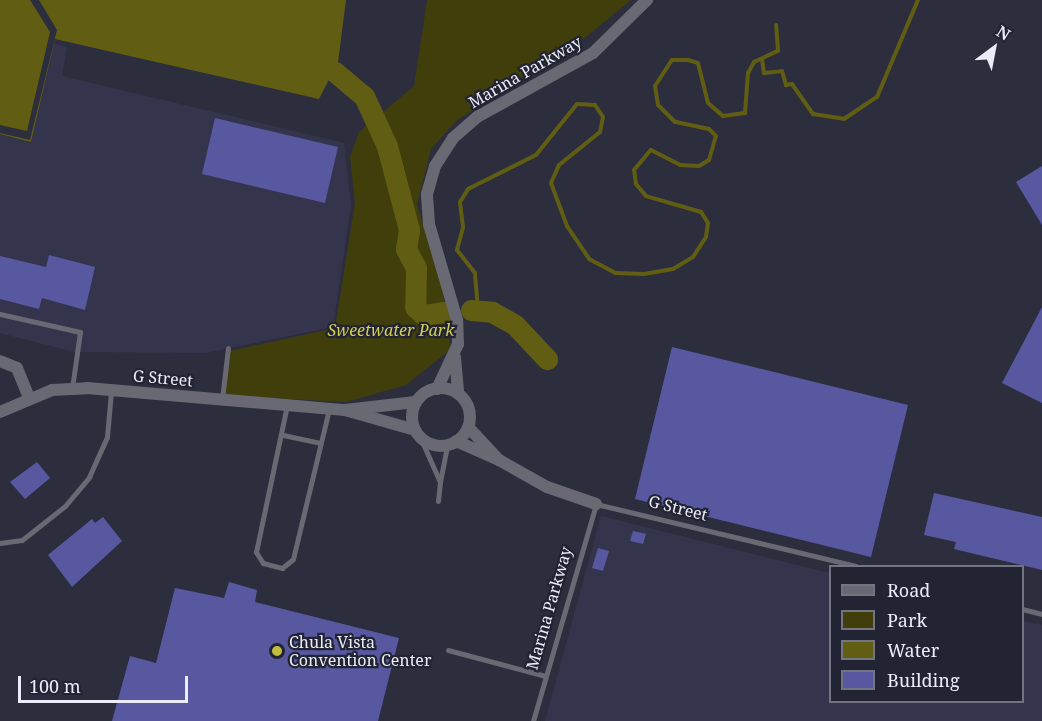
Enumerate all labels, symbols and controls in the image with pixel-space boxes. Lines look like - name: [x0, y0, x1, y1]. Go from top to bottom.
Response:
- north arrow: [964, 18, 1024, 78]
- text: N: [992, 20, 1015, 45]
- street label: Marina Parkway: [465, 32, 585, 112]
- park label: Sweetwater Park: [328, 320, 454, 340]
- street label: G Street: [132, 366, 194, 390]
- street label: G Street: [646, 491, 710, 525]
- street label: Marina Parkway: [522, 544, 576, 672]
- legend: [829, 565, 1024, 703]
- text: Road: [887, 578, 930, 602]
- text: Park: [887, 608, 927, 632]
- place label: Chula Vista Convention Center: [289, 632, 431, 670]
- text: Water: [887, 638, 939, 662]
- marker: Chula Vista Convention Center: [270, 644, 284, 658]
- scale bar: [21, 664, 190, 702]
- text: Building: [887, 668, 960, 692]
- text: 100 m: [29, 674, 81, 698]

